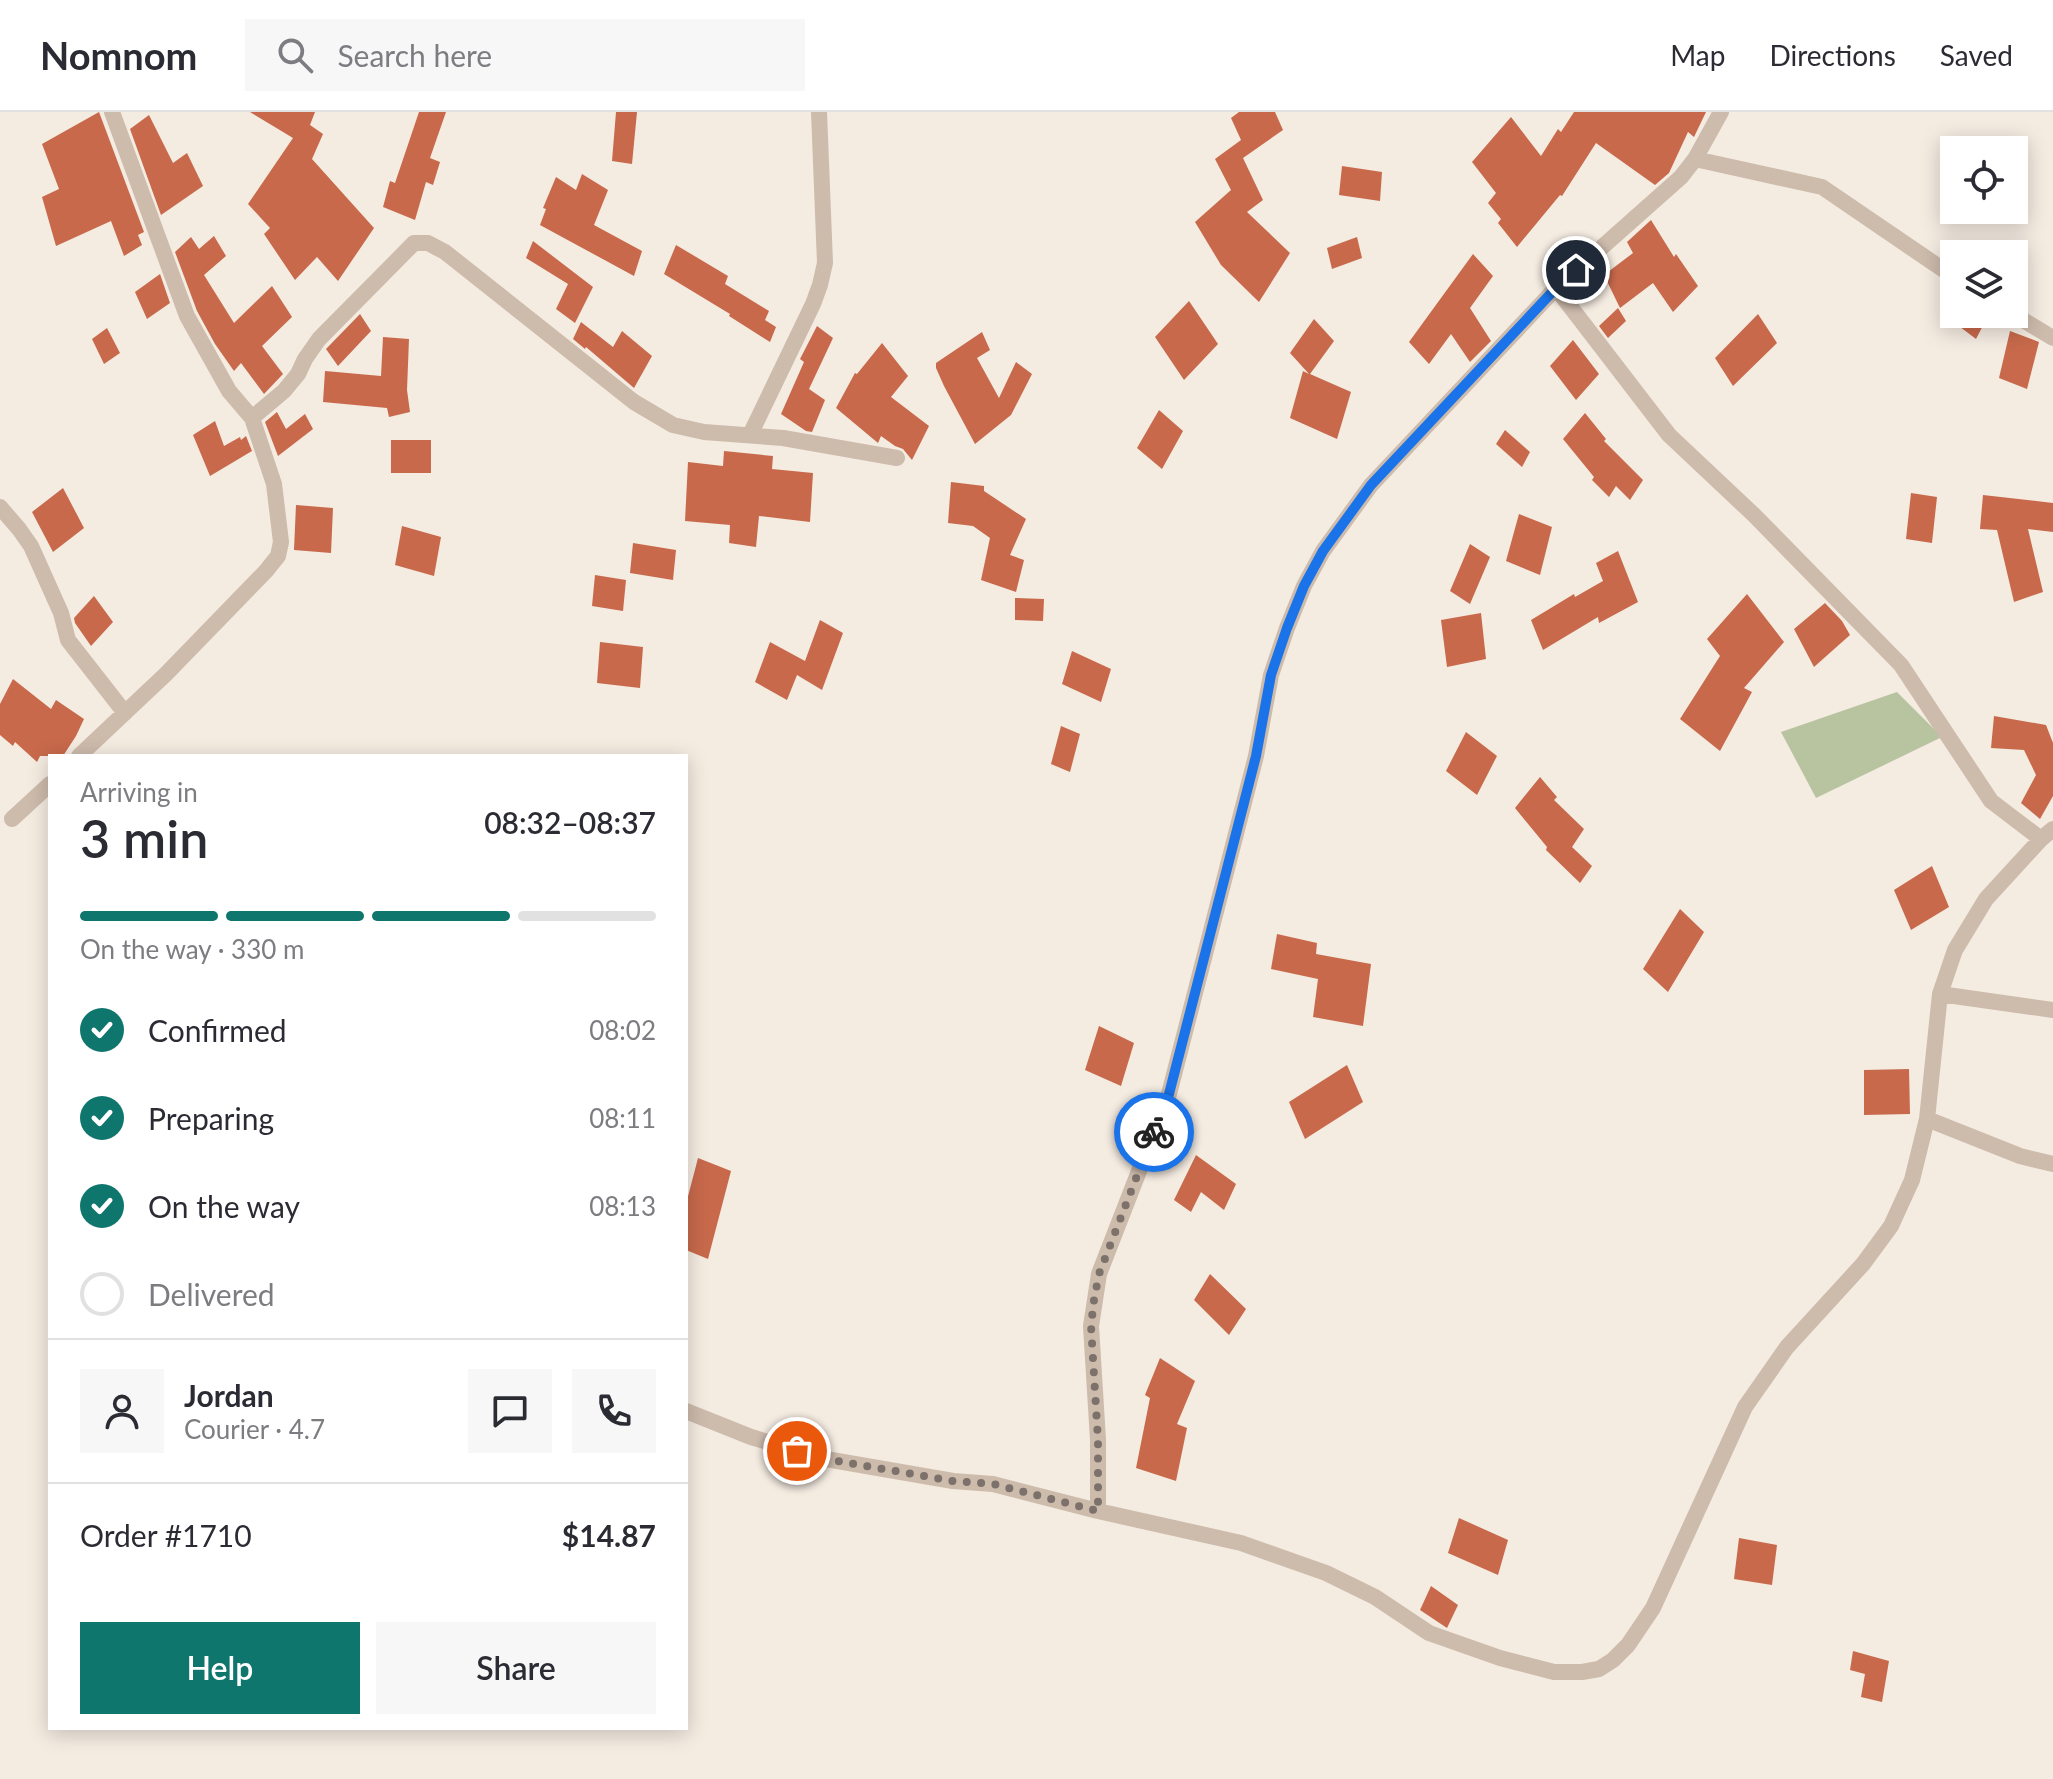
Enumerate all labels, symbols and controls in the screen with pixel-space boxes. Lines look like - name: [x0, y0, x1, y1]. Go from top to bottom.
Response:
- search box: [245, 19, 805, 91]
- text: Nomnom: [40, 32, 197, 78]
- icon: search: [273, 33, 317, 77]
- text: Search here: [337, 37, 492, 73]
- text: Map: [1670, 38, 1725, 72]
- text: Directions: [1769, 38, 1896, 72]
- text: Saved: [1940, 38, 2013, 72]
- map controls: [1940, 136, 2028, 328]
- button: locate: [1940, 136, 2028, 224]
- pin: [1542, 236, 1610, 304]
- button: layers: [1940, 240, 2028, 328]
- icon: home: [1554, 248, 1598, 292]
- text: Arriving in: [80, 776, 198, 808]
- text: 08:32–08:37: [484, 804, 656, 840]
- text: 3 min: [80, 807, 208, 869]
- text: On the way · 330 m: [80, 933, 304, 965]
- icon: check: [80, 1008, 124, 1052]
- text: Confirmed: [148, 1012, 287, 1048]
- text: 08:02: [589, 1014, 656, 1046]
- courier: [1114, 1092, 1194, 1172]
- icon: check: [80, 1096, 124, 1140]
- text: Preparing: [148, 1100, 274, 1136]
- text: 08:11: [589, 1102, 656, 1134]
- icon: bike: [1132, 1110, 1176, 1154]
- icon: check: [80, 1184, 124, 1228]
- text: On the way: [148, 1188, 300, 1224]
- text: 08:13: [589, 1190, 656, 1222]
- text: Delivered: [148, 1276, 275, 1312]
- button: person: [80, 1369, 164, 1453]
- button: chat: [468, 1369, 552, 1453]
- button: phone: [572, 1369, 656, 1453]
- text: Jordan: [184, 1377, 274, 1413]
- text: Courier · 4.7: [184, 1413, 325, 1445]
- pin: [763, 1417, 831, 1485]
- icon: bag: [775, 1429, 819, 1473]
- text: Order #1710: [80, 1517, 252, 1553]
- text: $14.87: [562, 1517, 656, 1553]
- button: Help: [80, 1622, 360, 1714]
- button: Share: [376, 1622, 656, 1714]

